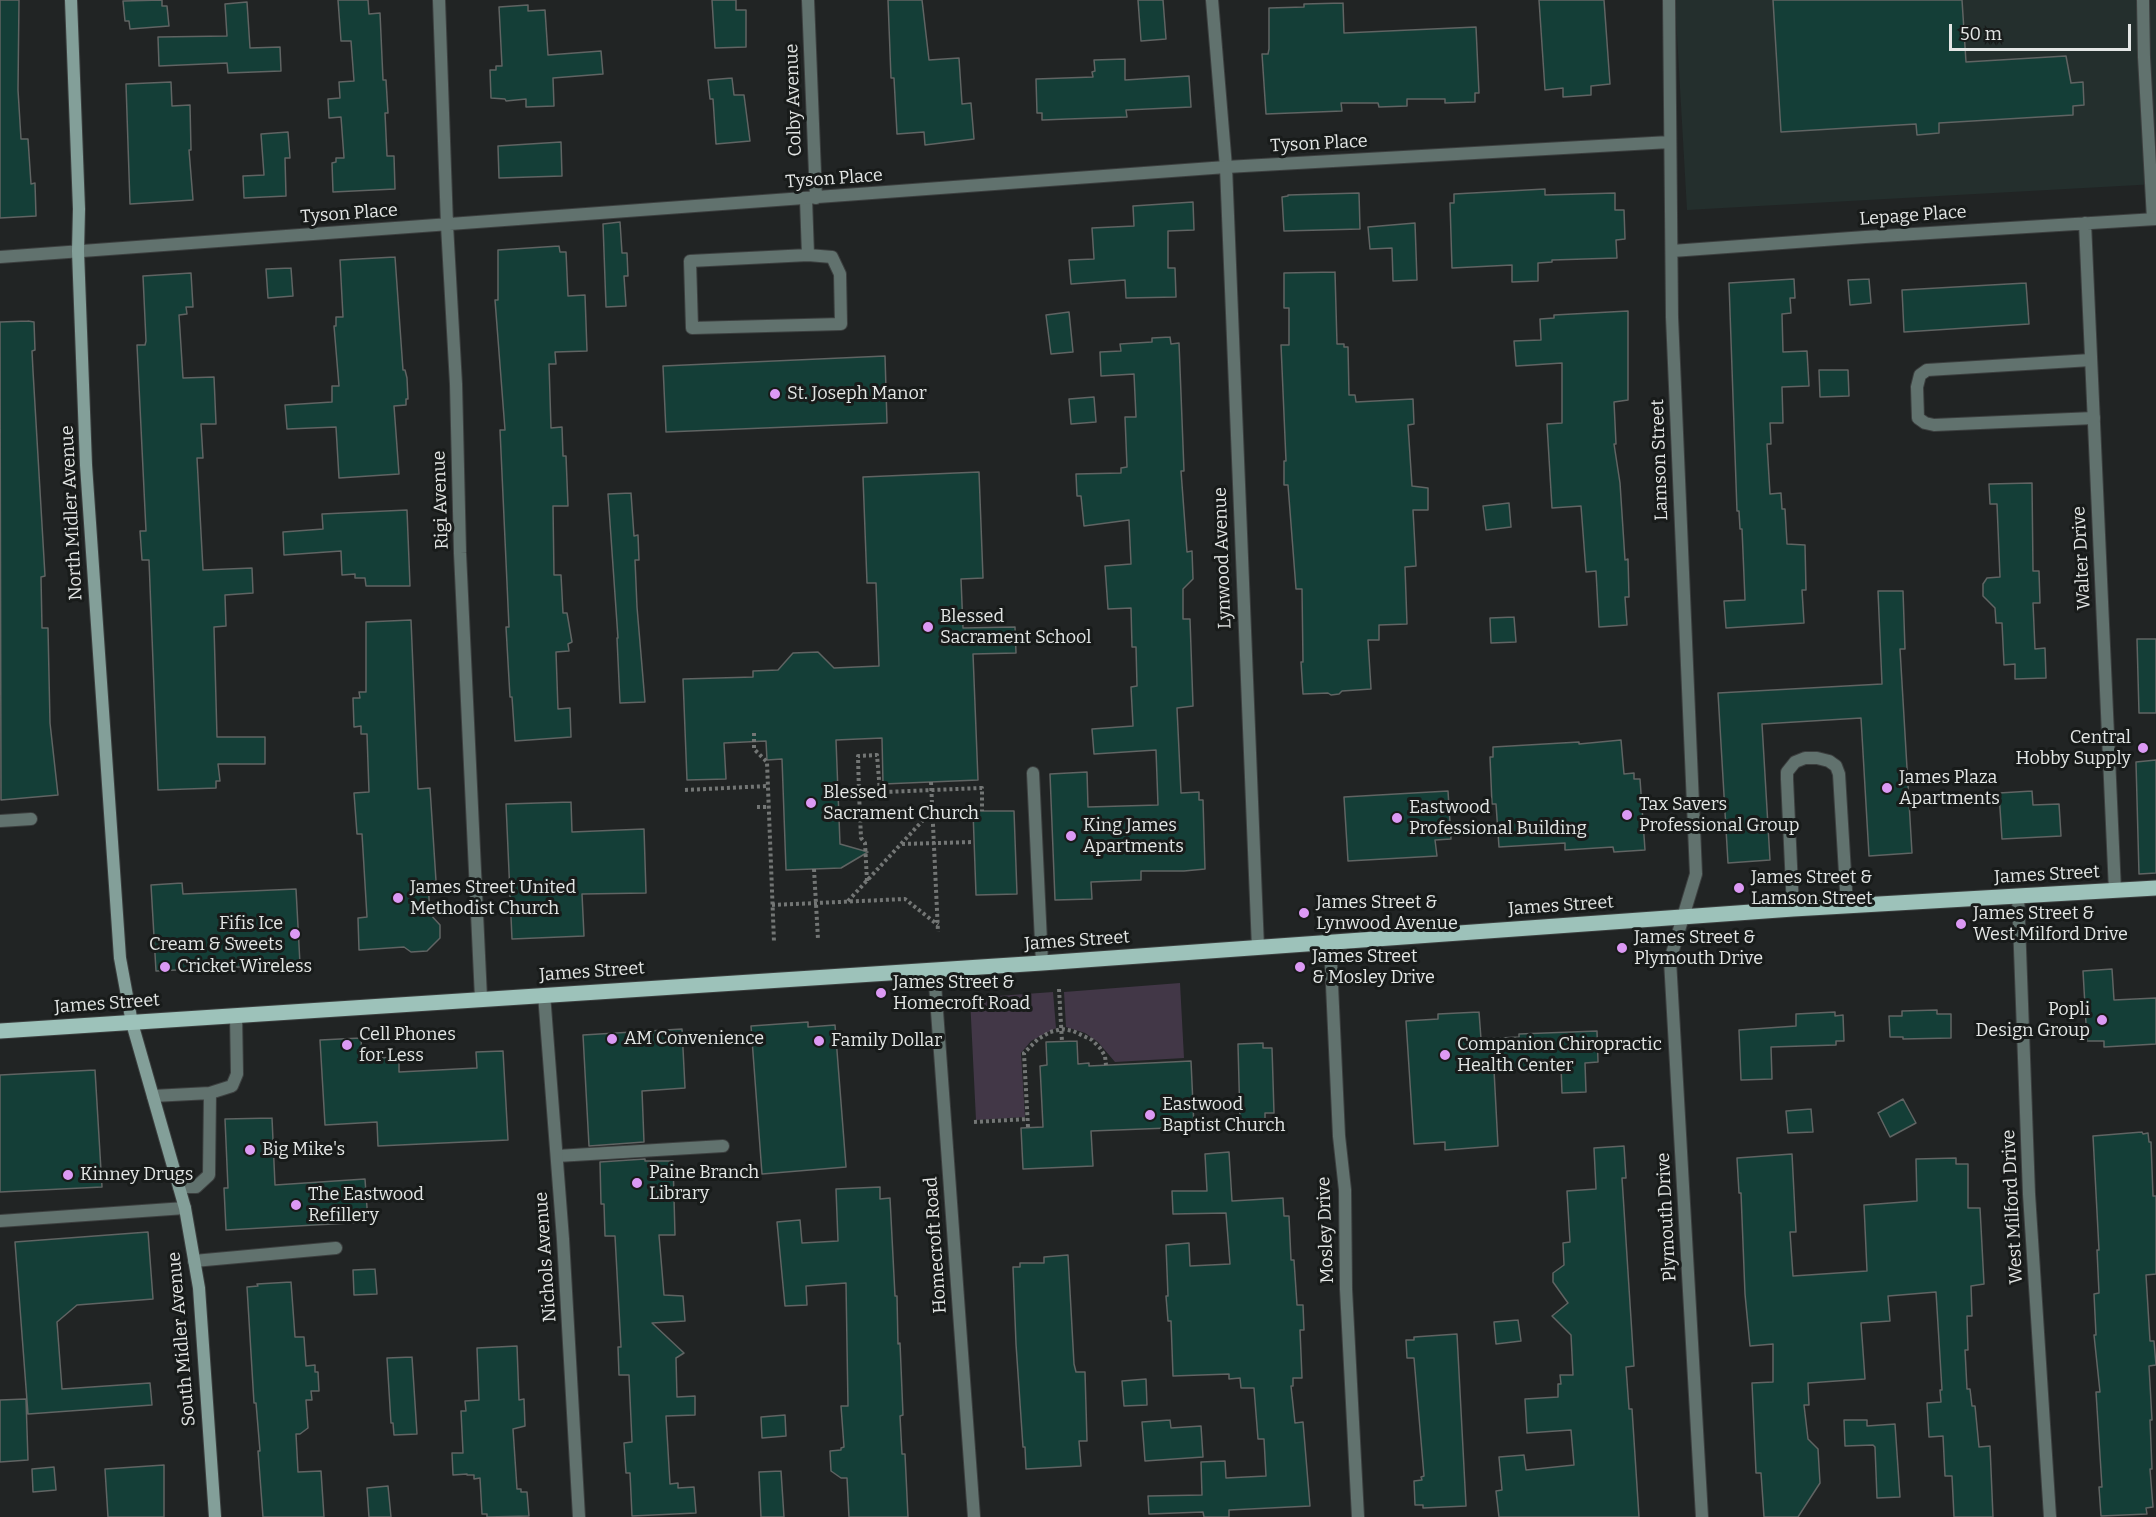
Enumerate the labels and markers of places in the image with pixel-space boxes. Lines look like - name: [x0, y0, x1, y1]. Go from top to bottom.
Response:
- place label: St. Joseph Manor: [787, 383, 927, 405]
- marker: St. Joseph Manor: [768, 387, 782, 401]
- place label: Blessed Sacrament School: [940, 606, 1092, 648]
- marker: Blessed Sacrament School: [921, 620, 935, 634]
- place label: Central Hobby Supply: [2015, 727, 2131, 770]
- marker: Central Hobby Supply: [2136, 741, 2150, 755]
- place label: James Plaza Apartments: [1899, 767, 2000, 810]
- marker: James Plaza Apartments: [1880, 781, 1894, 795]
- place label: Blessed Sacrament Church: [823, 782, 979, 824]
- place label: Tax Savers Professional Group: [1639, 794, 1799, 836]
- marker: Blessed Sacrament Church: [804, 796, 818, 810]
- place label: Eastwood Professional Building: [1409, 797, 1587, 840]
- marker: Tax Savers Professional Group: [1620, 808, 1634, 822]
- marker: Eastwood Professional Building: [1390, 811, 1404, 825]
- place label: King James Apartments: [1083, 815, 1184, 858]
- marker: King James Apartments: [1064, 829, 1078, 843]
- place label: James Street & Lamson Street: [1751, 867, 1872, 910]
- place label: James Street United Methodist Church: [410, 877, 576, 920]
- marker: James Street & Lamson Street: [1732, 881, 1746, 895]
- marker: James Street United Methodist Church: [391, 891, 405, 905]
- place label: James Street & Lynwood Avenue: [1316, 892, 1458, 934]
- place label: James Street & West Milford Drive: [1973, 903, 2128, 946]
- marker: James Street & Lynwood Avenue: [1297, 906, 1311, 920]
- place label: Fifis Ice Cream & Sweets: [149, 913, 283, 956]
- marker: James Street & West Milford Drive: [1954, 917, 1968, 931]
- marker: Fifis Ice Cream & Sweets: [288, 927, 302, 941]
- place label: James Street & Plymouth Drive: [1634, 927, 1763, 970]
- marker: James Street & Plymouth Drive: [1615, 941, 1629, 955]
- place label: James Street & Mosley Drive: [1312, 946, 1435, 988]
- place label: Cricket Wireless: [177, 956, 312, 978]
- marker: Cricket Wireless: [158, 960, 172, 974]
- marker: James Street & Mosley Drive: [1293, 960, 1307, 974]
- place label: James Street & Homecroft Road: [893, 972, 1030, 1014]
- marker: James Street & Homecroft Road: [874, 986, 888, 1000]
- place label: Popli Design Group: [1976, 999, 2090, 1042]
- marker: Popli Design Group: [2095, 1013, 2109, 1027]
- place label: Cell Phones for Less: [359, 1024, 456, 1066]
- place label: AM Convenience: [624, 1028, 764, 1050]
- place label: Family Dollar: [831, 1030, 942, 1052]
- marker: AM Convenience: [605, 1032, 619, 1046]
- marker: Family Dollar: [812, 1034, 826, 1048]
- place label: Companion Chiropractic Health Center: [1457, 1034, 1662, 1076]
- marker: Cell Phones for Less: [340, 1038, 354, 1052]
- marker: Companion Chiropractic Health Center: [1438, 1048, 1452, 1062]
- place label: Eastwood Baptist Church: [1162, 1094, 1285, 1136]
- marker: Eastwood Baptist Church: [1143, 1108, 1157, 1122]
- place label: Big Mike's: [262, 1139, 345, 1161]
- marker: Big Mike's: [243, 1143, 257, 1157]
- place label: Paine Branch Library: [649, 1162, 759, 1204]
- place label: Kinney Drugs: [80, 1164, 193, 1186]
- marker: Kinney Drugs: [61, 1168, 75, 1182]
- marker: Paine Branch Library: [630, 1176, 644, 1190]
- place label: The Eastwood Refillery: [308, 1184, 424, 1226]
- marker: The Eastwood Refillery: [289, 1198, 303, 1212]

